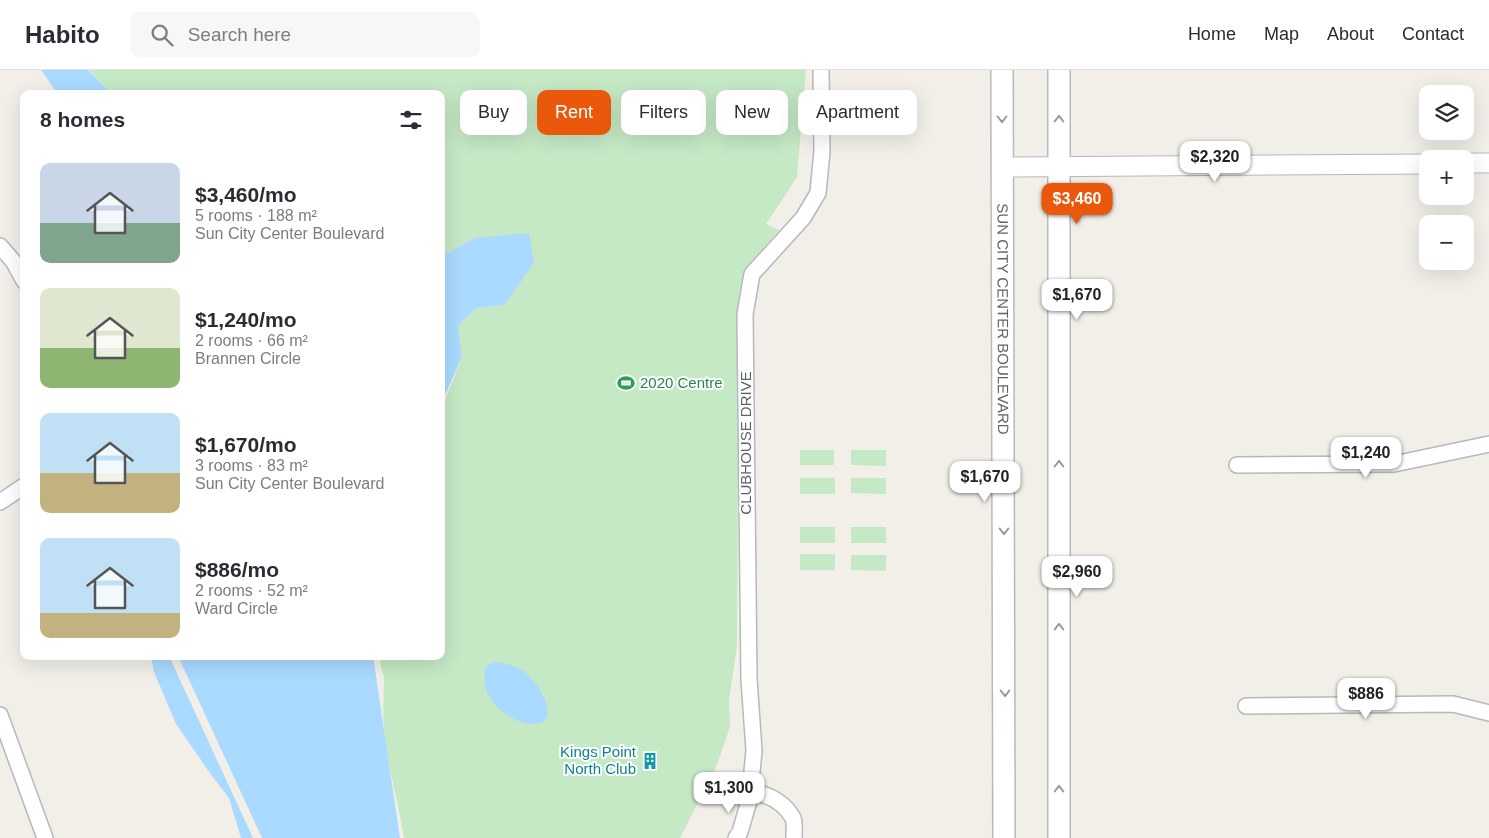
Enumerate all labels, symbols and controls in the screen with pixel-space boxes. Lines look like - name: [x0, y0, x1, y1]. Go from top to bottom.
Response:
- search box: [130, 12, 480, 57]
- text: Habito: [25, 21, 100, 48]
- icon: search: [148, 21, 176, 49]
- text: Search here: [188, 24, 291, 45]
- text: Home: [1188, 24, 1236, 44]
- text: Map: [1264, 24, 1299, 44]
- text: About: [1327, 24, 1374, 44]
- text: Contact: [1402, 24, 1464, 44]
- map controls: [1419, 85, 1474, 270]
- button: layers: [1419, 85, 1474, 140]
- chip: Buy: [460, 90, 527, 135]
- chip: Rent: [537, 90, 611, 135]
- chip: Filters: [621, 90, 706, 135]
- chip: New: [716, 90, 788, 135]
- chip: Apartment: [798, 90, 917, 135]
- icon: filters: [397, 106, 425, 134]
- text: 8 homes: [40, 108, 125, 131]
- one-way arrow: [1054, 114, 1064, 122]
- one-way arrow: [997, 115, 1007, 123]
- pin: $2,320: [1174, 140, 1256, 183]
- text: $2,320: [1191, 148, 1239, 165]
- button: +: [1419, 150, 1474, 205]
- pin: $3,460: [1036, 182, 1118, 225]
- icon: home: [80, 183, 140, 243]
- text: $3,460/mo: [195, 183, 297, 206]
- text: $3,460: [1053, 190, 1101, 207]
- street label: SUN CITY CENTER BOULEVARD: [994, 203, 1012, 435]
- text: 5 rooms · 188 m²: [195, 207, 317, 224]
- button: −: [1419, 215, 1474, 270]
- text: Sun City Center Boulevard: [195, 225, 384, 242]
- pin: $1,670: [1036, 278, 1118, 321]
- text: $1,670: [1053, 286, 1101, 303]
- icon: home: [80, 308, 140, 368]
- text: $1,240/mo: [195, 308, 297, 331]
- text: 2 rooms · 66 m²: [195, 332, 308, 349]
- text: Brannen Circle: [195, 350, 301, 367]
- street label: CLUBHOUSE DRIVE: [737, 371, 754, 515]
- sports icon: 2020 Centre: [616, 373, 636, 393]
- place label: 2020 Centre: [640, 374, 723, 391]
- icon: home: [80, 433, 140, 493]
- text: $1,670/mo: [195, 433, 297, 456]
- pin: $1,240: [1325, 436, 1407, 479]
- text: $1,240: [1342, 444, 1390, 461]
- text: 3 rooms · 83 m²: [195, 457, 308, 474]
- pin: $1,670: [944, 460, 1026, 503]
- one-way arrow: [1054, 460, 1064, 468]
- text: $1,670: [961, 468, 1009, 485]
- text: Sun City Center Boulevard: [195, 475, 384, 492]
- one-way arrow: [999, 528, 1009, 535]
- pin: $2,960: [1036, 556, 1118, 598]
- icon: home: [80, 558, 140, 618]
- text: $886/mo: [195, 558, 279, 581]
- text: $2,960: [1053, 563, 1101, 580]
- text: 2 rooms · 52 m²: [195, 582, 308, 599]
- text: Ward Circle: [195, 600, 278, 617]
- one-way arrow: [1054, 623, 1064, 630]
- pin: $886: [1336, 678, 1396, 720]
- text: $886: [1348, 685, 1384, 702]
- one-way arrow: [1000, 690, 1010, 698]
- place label: Kings Point North Club: [560, 743, 637, 777]
- building icon: Kings Point North Club: [640, 751, 660, 771]
- pin: $1,300: [688, 772, 770, 814]
- text: $1,300: [705, 779, 753, 796]
- one-way arrow: [1054, 785, 1064, 792]

